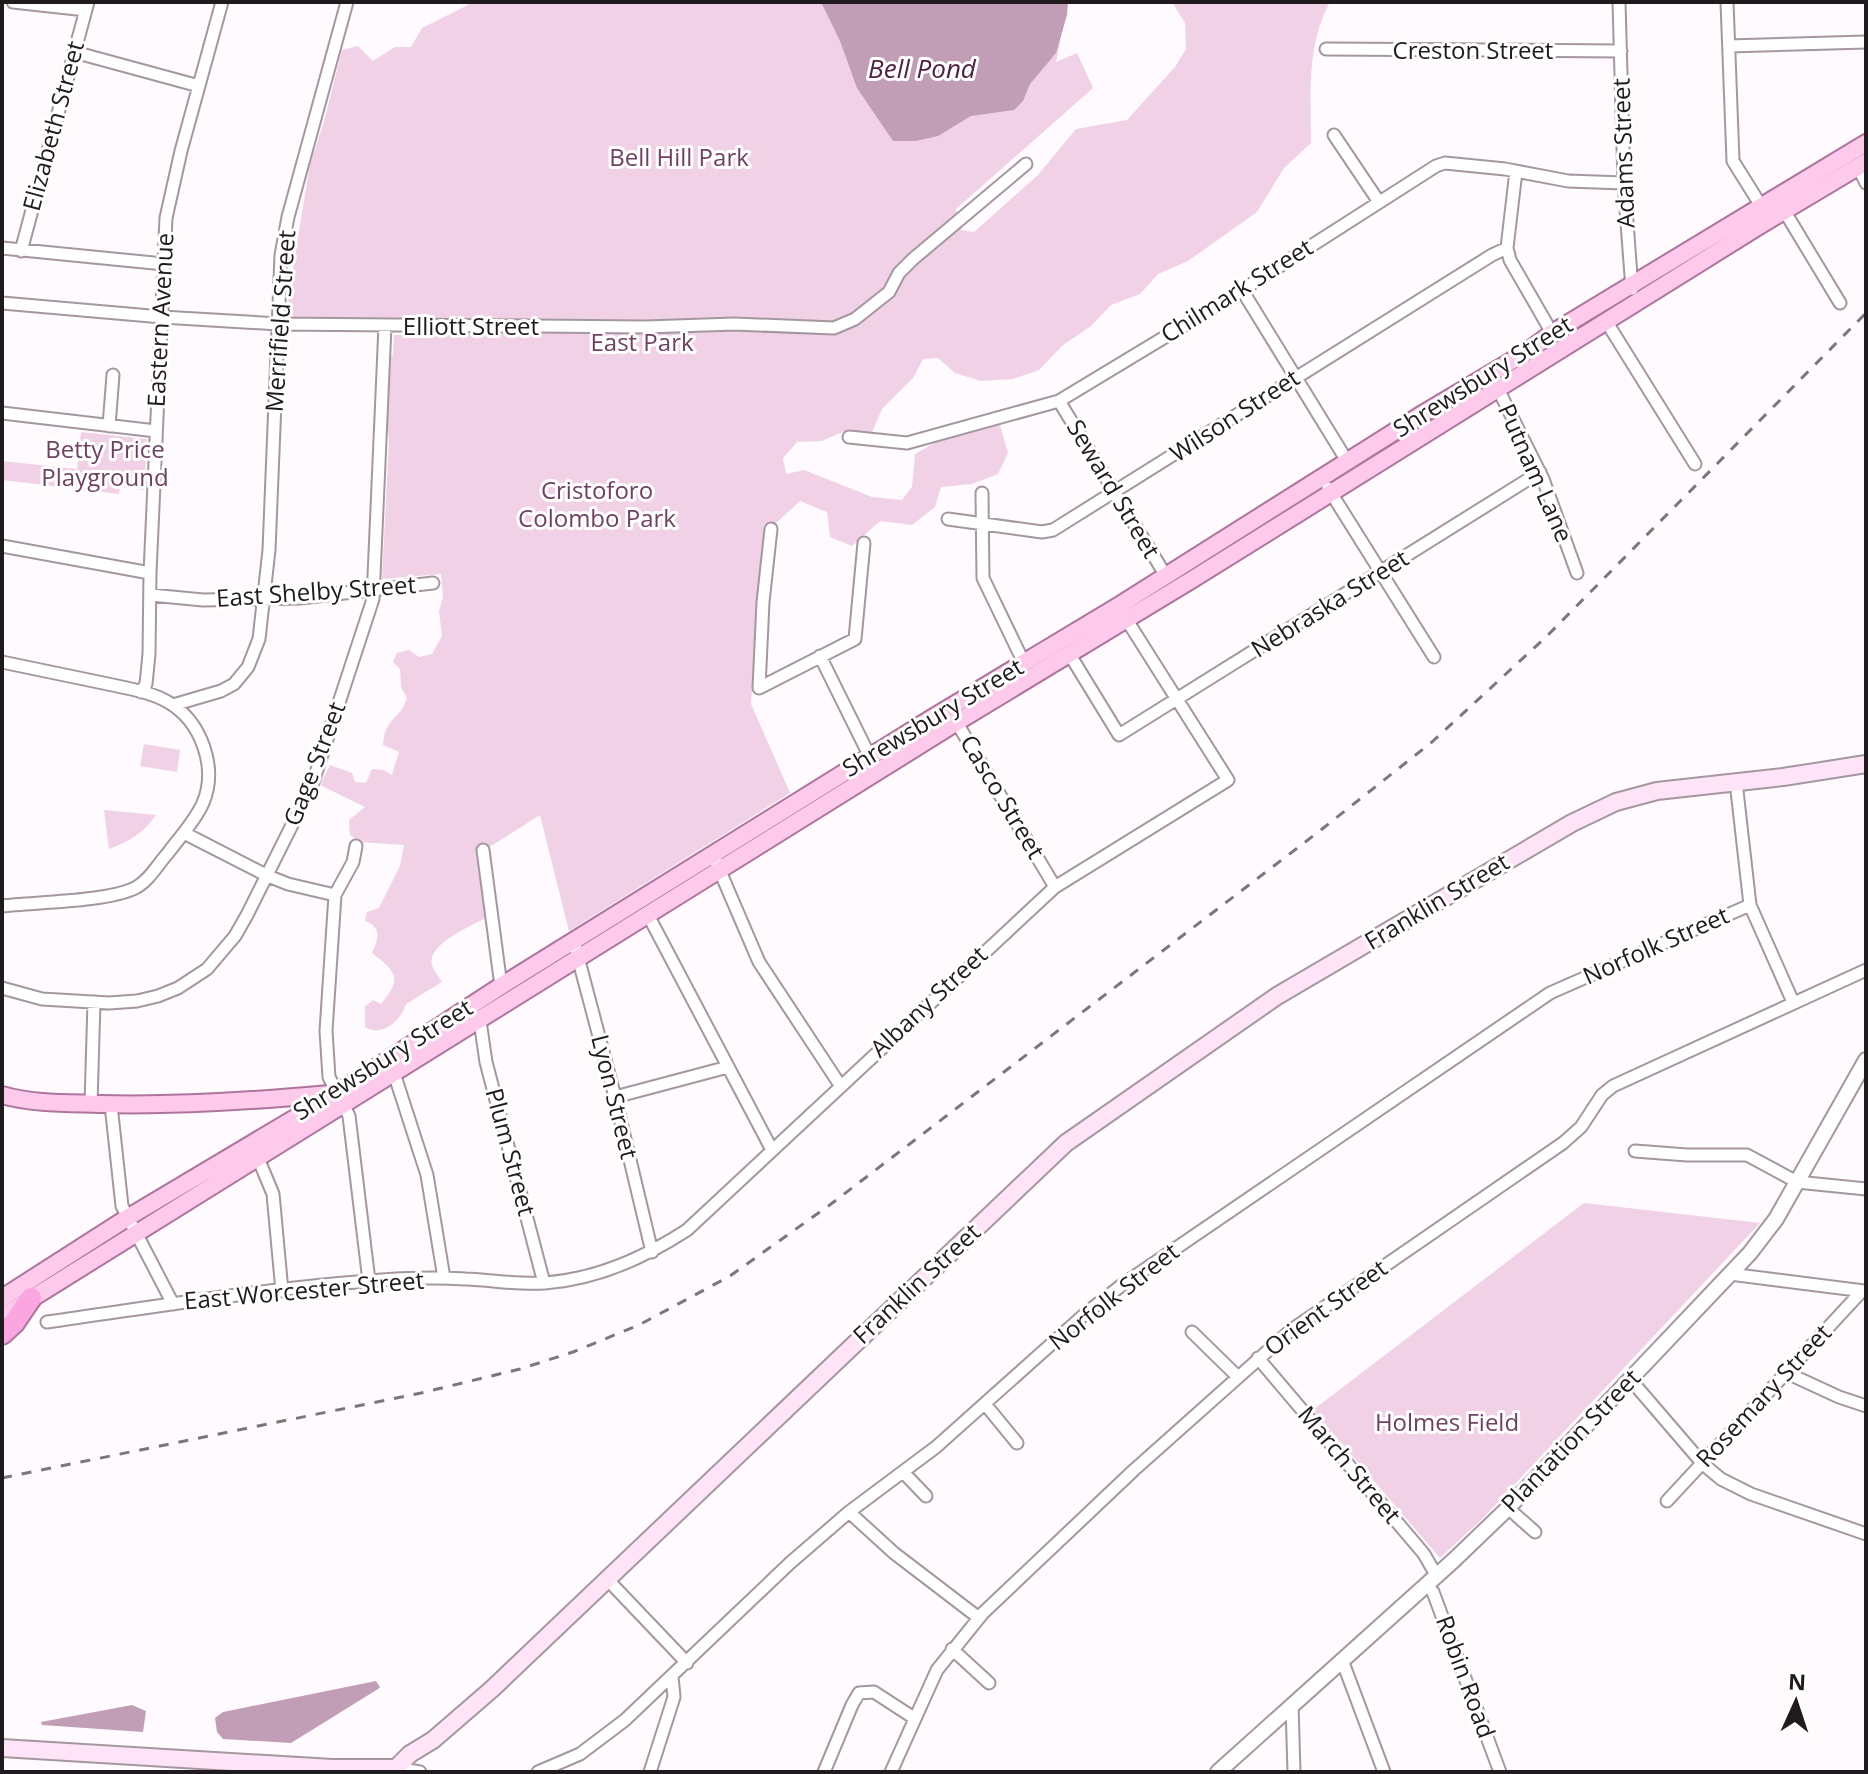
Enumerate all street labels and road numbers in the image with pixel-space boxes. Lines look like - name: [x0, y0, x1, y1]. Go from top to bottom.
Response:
- street label: Creston Street: [1393, 33, 1553, 66]
- street label: Elizabeth Street: [14, 37, 91, 214]
- street label: Adams Street: [1603, 77, 1642, 229]
- street label: Merrifield Street: [257, 229, 302, 413]
- street label: Chilmark Street: [1154, 230, 1318, 350]
- street label: Eastern Avenue: [138, 232, 181, 408]
- street label: Shrewsbury Street: [1386, 307, 1578, 444]
- street label: Elliott Street: [403, 309, 539, 342]
- street label: Wilson Street: [1163, 361, 1305, 469]
- street label: Putnam Lane: [1491, 398, 1582, 547]
- street label: Seward Street: [1060, 413, 1169, 564]
- street label: Nebraska Street: [1244, 541, 1414, 664]
- street label: East Shelby Street: [215, 567, 417, 614]
- street label: Shrewsbury Street: [836, 650, 1029, 784]
- street label: Gage Street: [275, 697, 352, 830]
- street label: Casco Street: [953, 728, 1053, 864]
- street label: Franklin Street: [1358, 845, 1515, 957]
- street label: Norfolk Street: [1577, 898, 1734, 992]
- street label: Albany Street: [862, 938, 994, 1064]
- street label: Shrewsbury Street: [286, 990, 478, 1127]
- street label: Lyon Street: [584, 1031, 647, 1162]
- street label: Plum Street: [479, 1084, 544, 1219]
- street label: Franklin Street: [845, 1215, 987, 1351]
- street label: Norfolk Street: [1041, 1235, 1185, 1357]
- street label: Orient Street: [1257, 1251, 1393, 1363]
- street label: East Worcester Street: [182, 1263, 425, 1316]
- street label: Rosemary Street: [1688, 1316, 1838, 1474]
- street label: Plantation Street: [1493, 1361, 1647, 1519]
- street label: March Street: [1291, 1398, 1409, 1530]
- street label: Robin Road: [1429, 1611, 1504, 1742]

